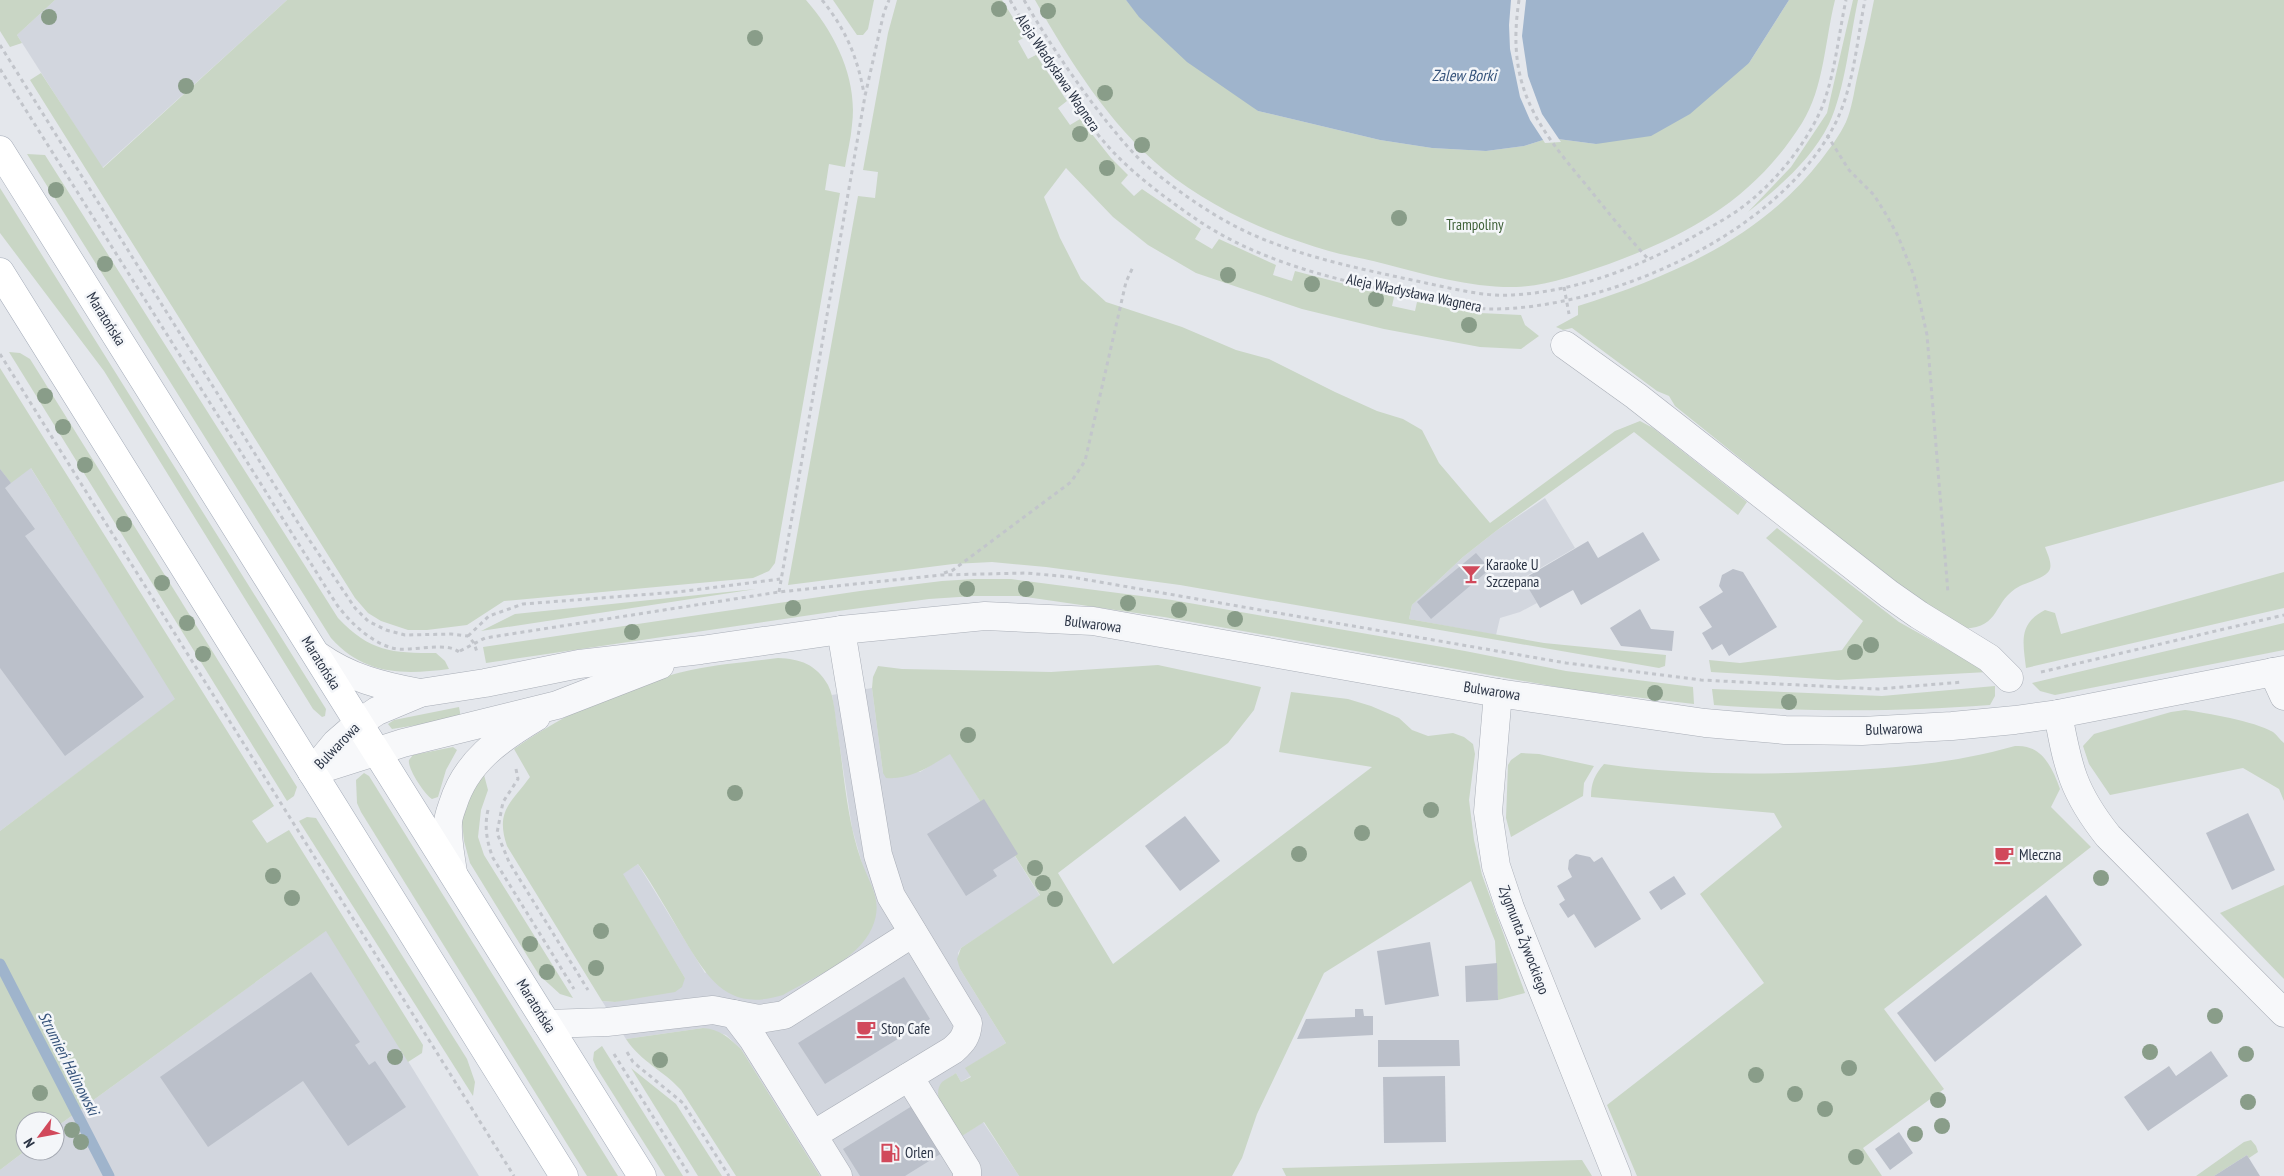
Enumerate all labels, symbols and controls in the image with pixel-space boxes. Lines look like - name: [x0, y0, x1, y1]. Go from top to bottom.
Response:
- street label: Aleja Władysława Wagnera: [1012, 10, 1105, 135]
- water label: Zalew Borki: [1432, 65, 1499, 85]
- park label: Trampoliny: [1446, 215, 1504, 234]
- street label: Aleja Władysława Wagnera: [1345, 269, 1484, 316]
- street label: Maratońska: [83, 288, 130, 349]
- place label: Karaoke U Szczepana: [1486, 555, 1539, 591]
- bar icon: Karaoke U Szczepana: [1460, 563, 1482, 585]
- street label: Bulwarowa: [1063, 611, 1123, 636]
- street label: Maratońska: [298, 632, 345, 693]
- street label: Bulwarowa: [1462, 677, 1522, 704]
- street label: Bulwarowa: [310, 718, 363, 773]
- street label: Bulwarowa: [1865, 718, 1923, 739]
- cafe icon: Mleczna: [1993, 844, 2015, 866]
- place label: Mleczna: [2019, 845, 2061, 864]
- street label: Zygmunta Żywockiego: [1495, 883, 1554, 997]
- street label: Maratońska: [513, 975, 560, 1036]
- water label: Strumień Halinowski: [34, 1008, 105, 1121]
- cafe icon: Stop Cafe: [855, 1018, 877, 1040]
- place label: Stop Cafe: [881, 1019, 930, 1038]
- north arrow: [15, 1111, 65, 1161]
- text: N: [19, 1135, 39, 1151]
- fuel station icon: Orlen: [879, 1142, 901, 1164]
- place label: Orlen: [905, 1143, 934, 1162]

